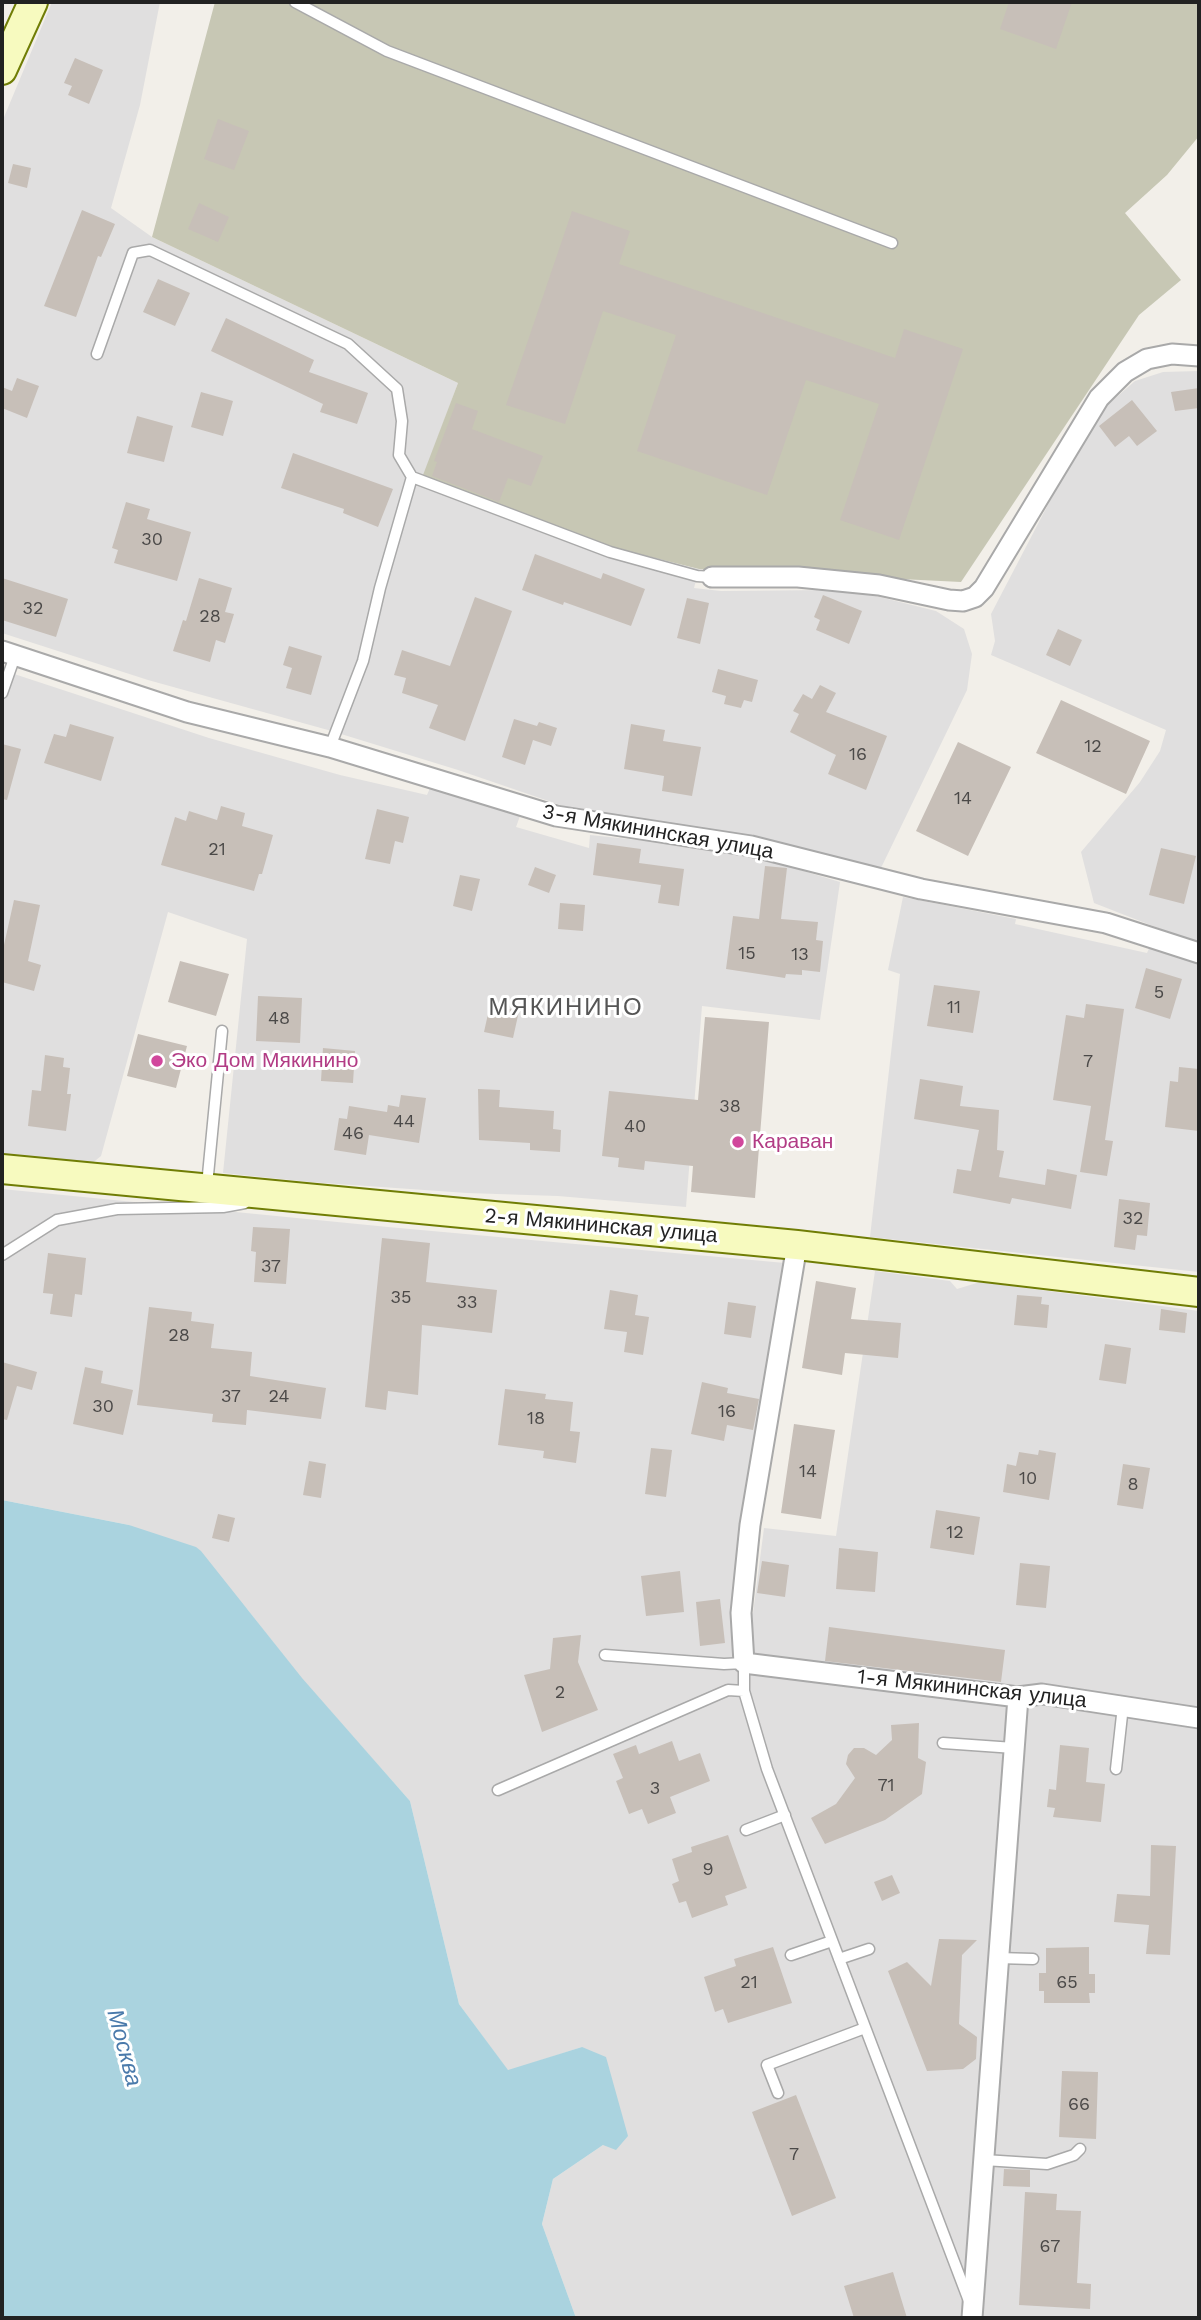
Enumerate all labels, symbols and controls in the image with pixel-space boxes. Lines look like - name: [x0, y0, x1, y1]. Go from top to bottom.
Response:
- house number: 30: [141, 529, 163, 551]
- house number: 32: [23, 598, 43, 620]
- house number: 28: [199, 606, 221, 628]
- house number: 12: [1084, 736, 1102, 758]
- house number: 16: [849, 744, 867, 766]
- house number: 14: [954, 788, 972, 810]
- street label: 3-я Мякининская улица: [540, 799, 776, 865]
- house number: 21: [208, 839, 226, 861]
- house number: 15: [738, 943, 756, 965]
- house number: 13: [791, 944, 809, 966]
- house number: 5: [1154, 982, 1164, 1004]
- district label: МЯКИНИНО: [489, 994, 643, 1022]
- house number: 11: [947, 997, 961, 1019]
- house number: 48: [268, 1008, 290, 1030]
- place label: Эко Дом Мякинино: [171, 1048, 358, 1074]
- house number: 7: [1083, 1051, 1093, 1073]
- marker: Эко Дом Мякинино: [149, 1053, 165, 1069]
- house number: 38: [719, 1096, 741, 1118]
- house number: 44: [393, 1111, 415, 1133]
- house number: 40: [624, 1116, 646, 1138]
- house number: 46: [342, 1123, 364, 1145]
- place label: Караван: [752, 1129, 833, 1155]
- marker: Караван: [730, 1134, 746, 1150]
- street label: 2-я Мякининская улица: [483, 1203, 719, 1249]
- house number: 32: [1123, 1208, 1143, 1230]
- house number: 37: [261, 1256, 281, 1278]
- house number: 35: [391, 1287, 411, 1309]
- house number: 33: [457, 1292, 477, 1314]
- house number: 28: [168, 1325, 190, 1347]
- house number: 37: [221, 1386, 241, 1408]
- house number: 24: [269, 1386, 289, 1408]
- house number: 30: [92, 1396, 114, 1418]
- house number: 16: [718, 1401, 736, 1423]
- house number: 18: [527, 1408, 545, 1430]
- house number: 14: [799, 1461, 817, 1483]
- house number: 10: [1019, 1468, 1037, 1490]
- house number: 8: [1127, 1474, 1139, 1496]
- house number: 12: [946, 1522, 964, 1544]
- street label: 1-я Мякининская улица: [856, 1664, 1088, 1714]
- house number: 2: [555, 1682, 565, 1704]
- house number: 71: [877, 1775, 895, 1797]
- house number: 3: [650, 1778, 660, 1800]
- house number: 9: [702, 1859, 714, 1881]
- house number: 21: [740, 1972, 758, 1994]
- house number: 65: [1056, 1972, 1078, 1994]
- water label: Москва: [100, 2006, 148, 2090]
- house number: 66: [1068, 2094, 1090, 2116]
- house number: 7: [789, 2144, 799, 2166]
- house number: 67: [1040, 2236, 1060, 2258]

